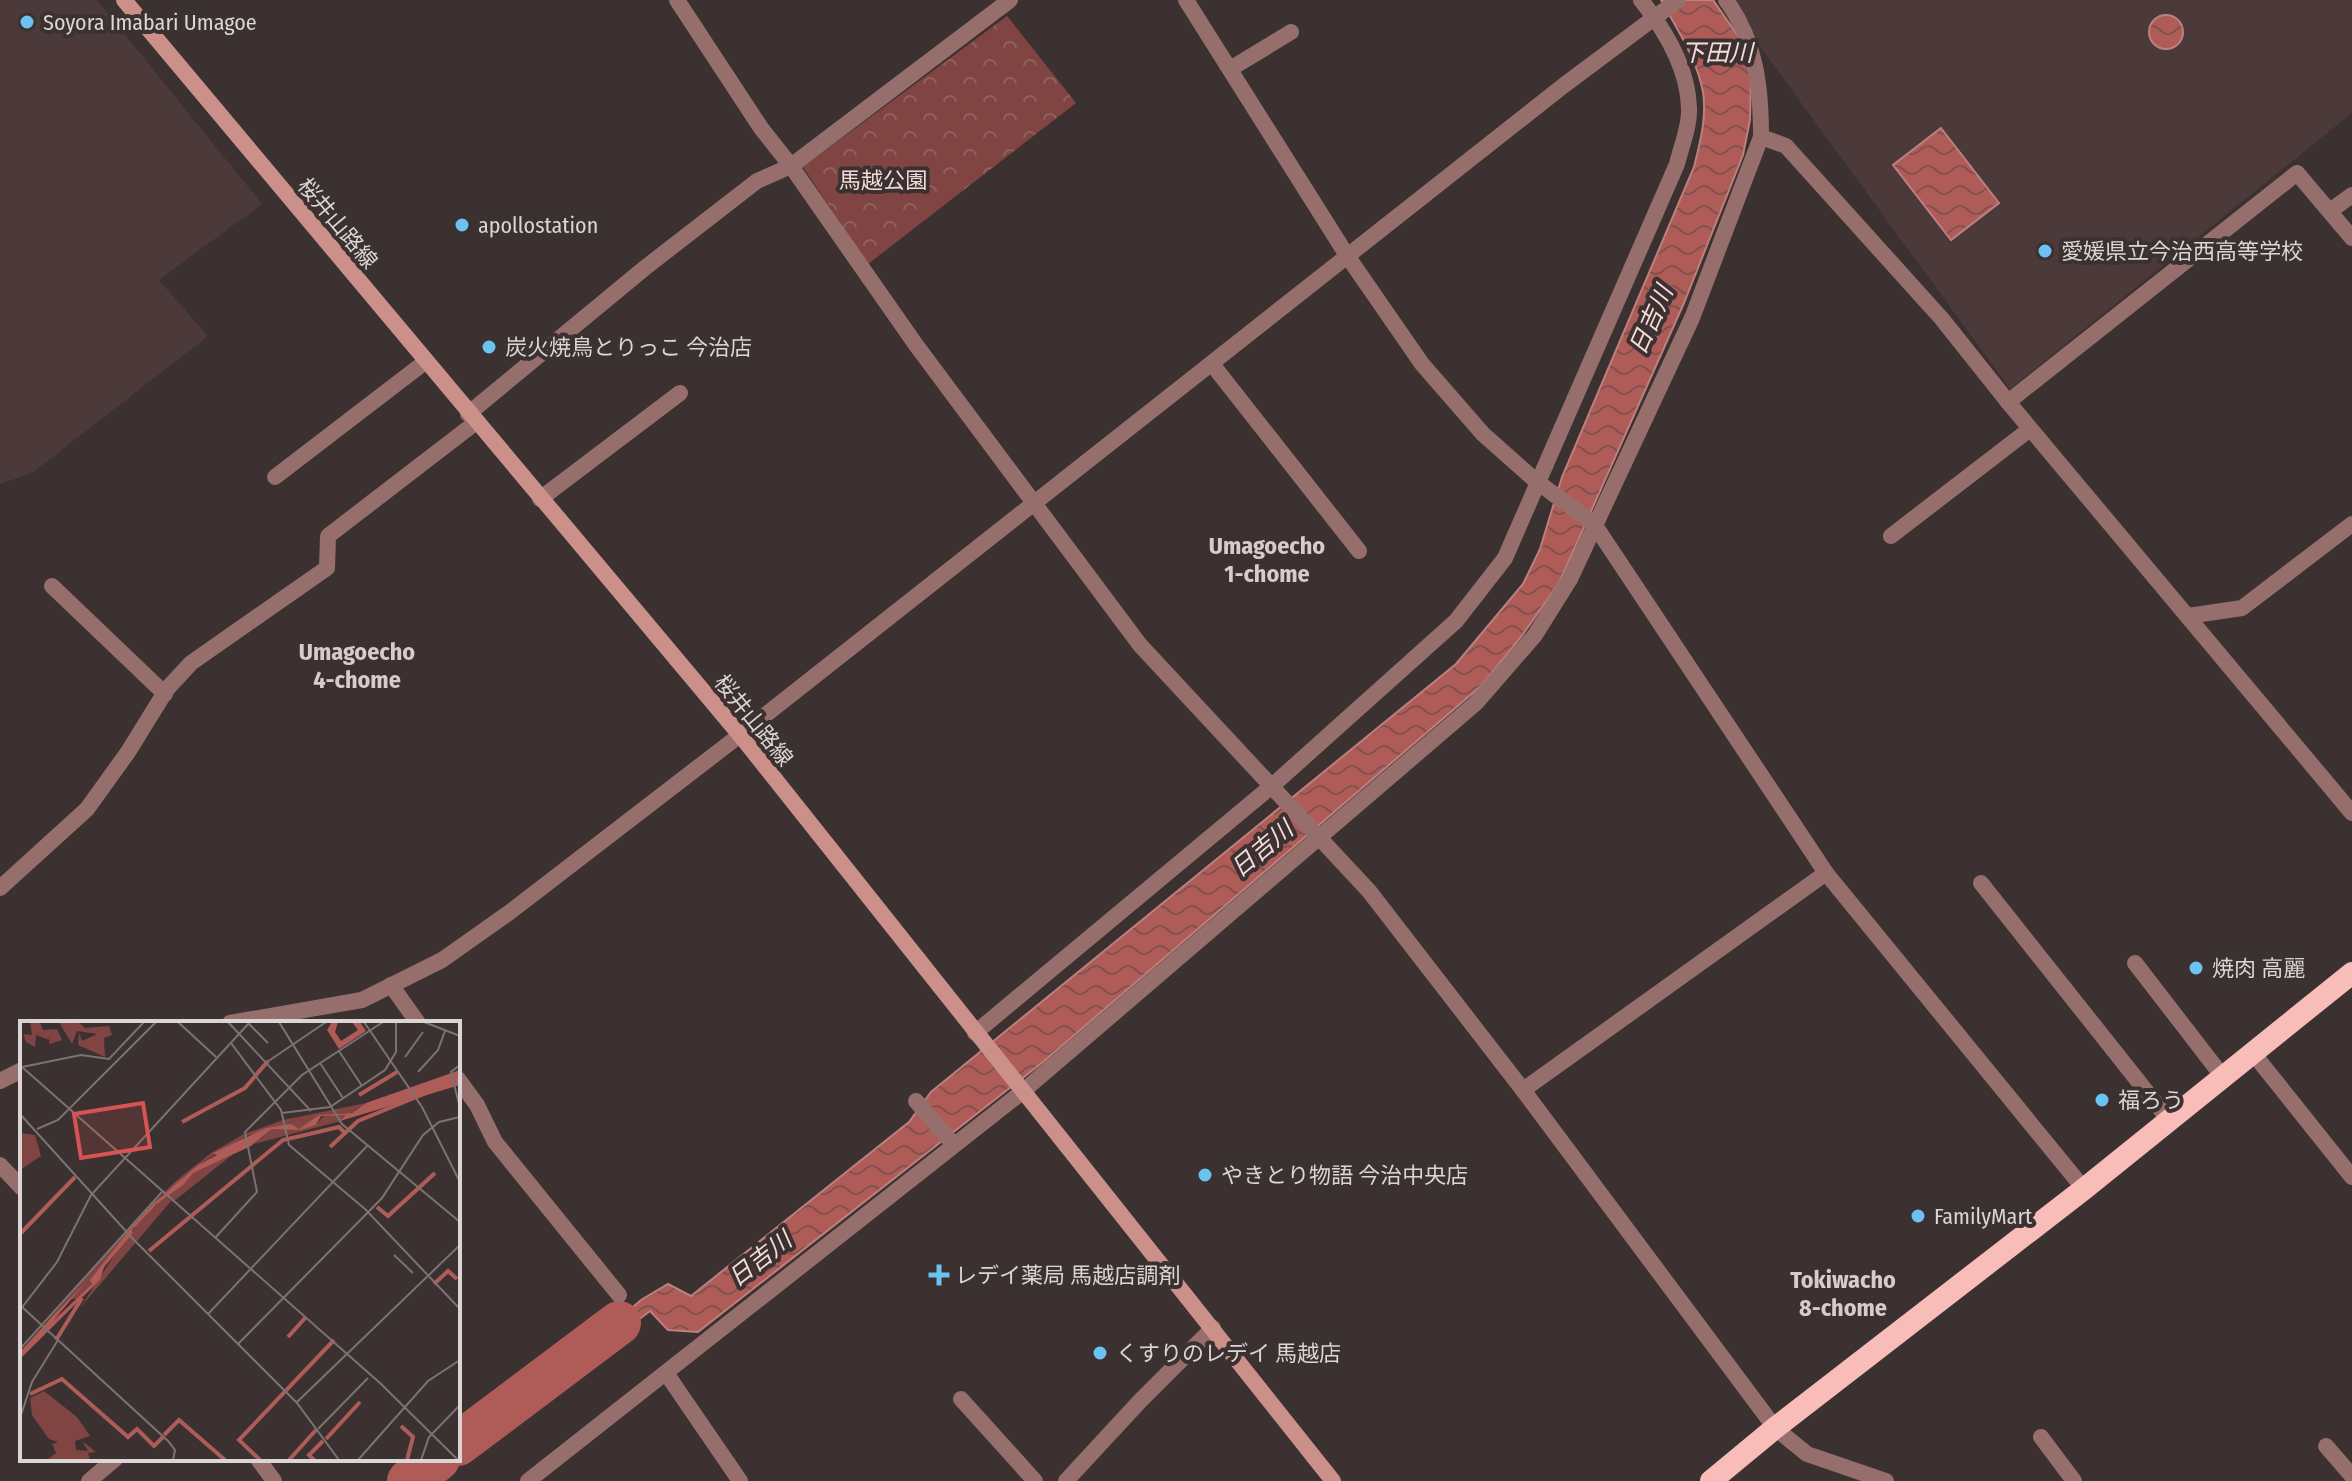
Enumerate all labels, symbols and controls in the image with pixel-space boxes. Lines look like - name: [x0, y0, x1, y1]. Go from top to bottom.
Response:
- place label: Soyora Imabari Umagoe: [43, 9, 257, 36]
- marker: Soyora Imabari Umagoe: [18, 13, 36, 31]
- water label: 下田川: [1681, 39, 1756, 67]
- park label: 馬越公園: [839, 167, 927, 194]
- street label: 桜井山路線: [292, 173, 383, 274]
- place label: apollostation: [478, 212, 598, 239]
- marker: apollostation: [453, 216, 471, 234]
- place label: 愛媛県立今治西高等学校: [2061, 238, 2303, 265]
- marker: 愛媛県立今治西高等学校: [2036, 242, 2054, 260]
- water label: 日吉川: [1624, 279, 1680, 359]
- place label: 炭火焼鳥とりっこ 今治店: [505, 334, 752, 361]
- marker: 炭火焼鳥とりっこ 今治店: [480, 338, 498, 356]
- district label: Umagoecho 1-chome: [1209, 532, 1325, 588]
- district label: Umagoecho 4-chome: [299, 638, 415, 694]
- street label: 桜井山路線: [709, 669, 799, 772]
- water label: 日吉川: [1225, 813, 1301, 883]
- place label: 焼肉 高麗: [2212, 955, 2305, 982]
- marker: 焼肉 高麗: [2187, 959, 2205, 977]
- inset map: [20, 1021, 460, 1461]
- place label: 福ろう: [2118, 1087, 2184, 1114]
- marker: 福ろう: [2093, 1091, 2111, 1109]
- place label: やきとり物語 今治中央店: [1221, 1162, 1468, 1189]
- marker: やきとり物語 今治中央店: [1196, 1166, 1214, 1184]
- place label: FamilyMart: [1934, 1203, 2033, 1230]
- marker: FamilyMart: [1909, 1207, 1927, 1225]
- water label: 日吉川: [723, 1224, 799, 1292]
- place label: レデイ薬局 馬越店調剤: [955, 1262, 1180, 1289]
- marker: レデイ薬局 馬越店調剤: [930, 1266, 948, 1284]
- district label: Tokiwacho 8-chome: [1790, 1266, 1896, 1322]
- place label: くすりのレデイ 馬越店: [1116, 1340, 1341, 1367]
- marker: くすりのレデイ 馬越店: [1091, 1344, 1109, 1362]

